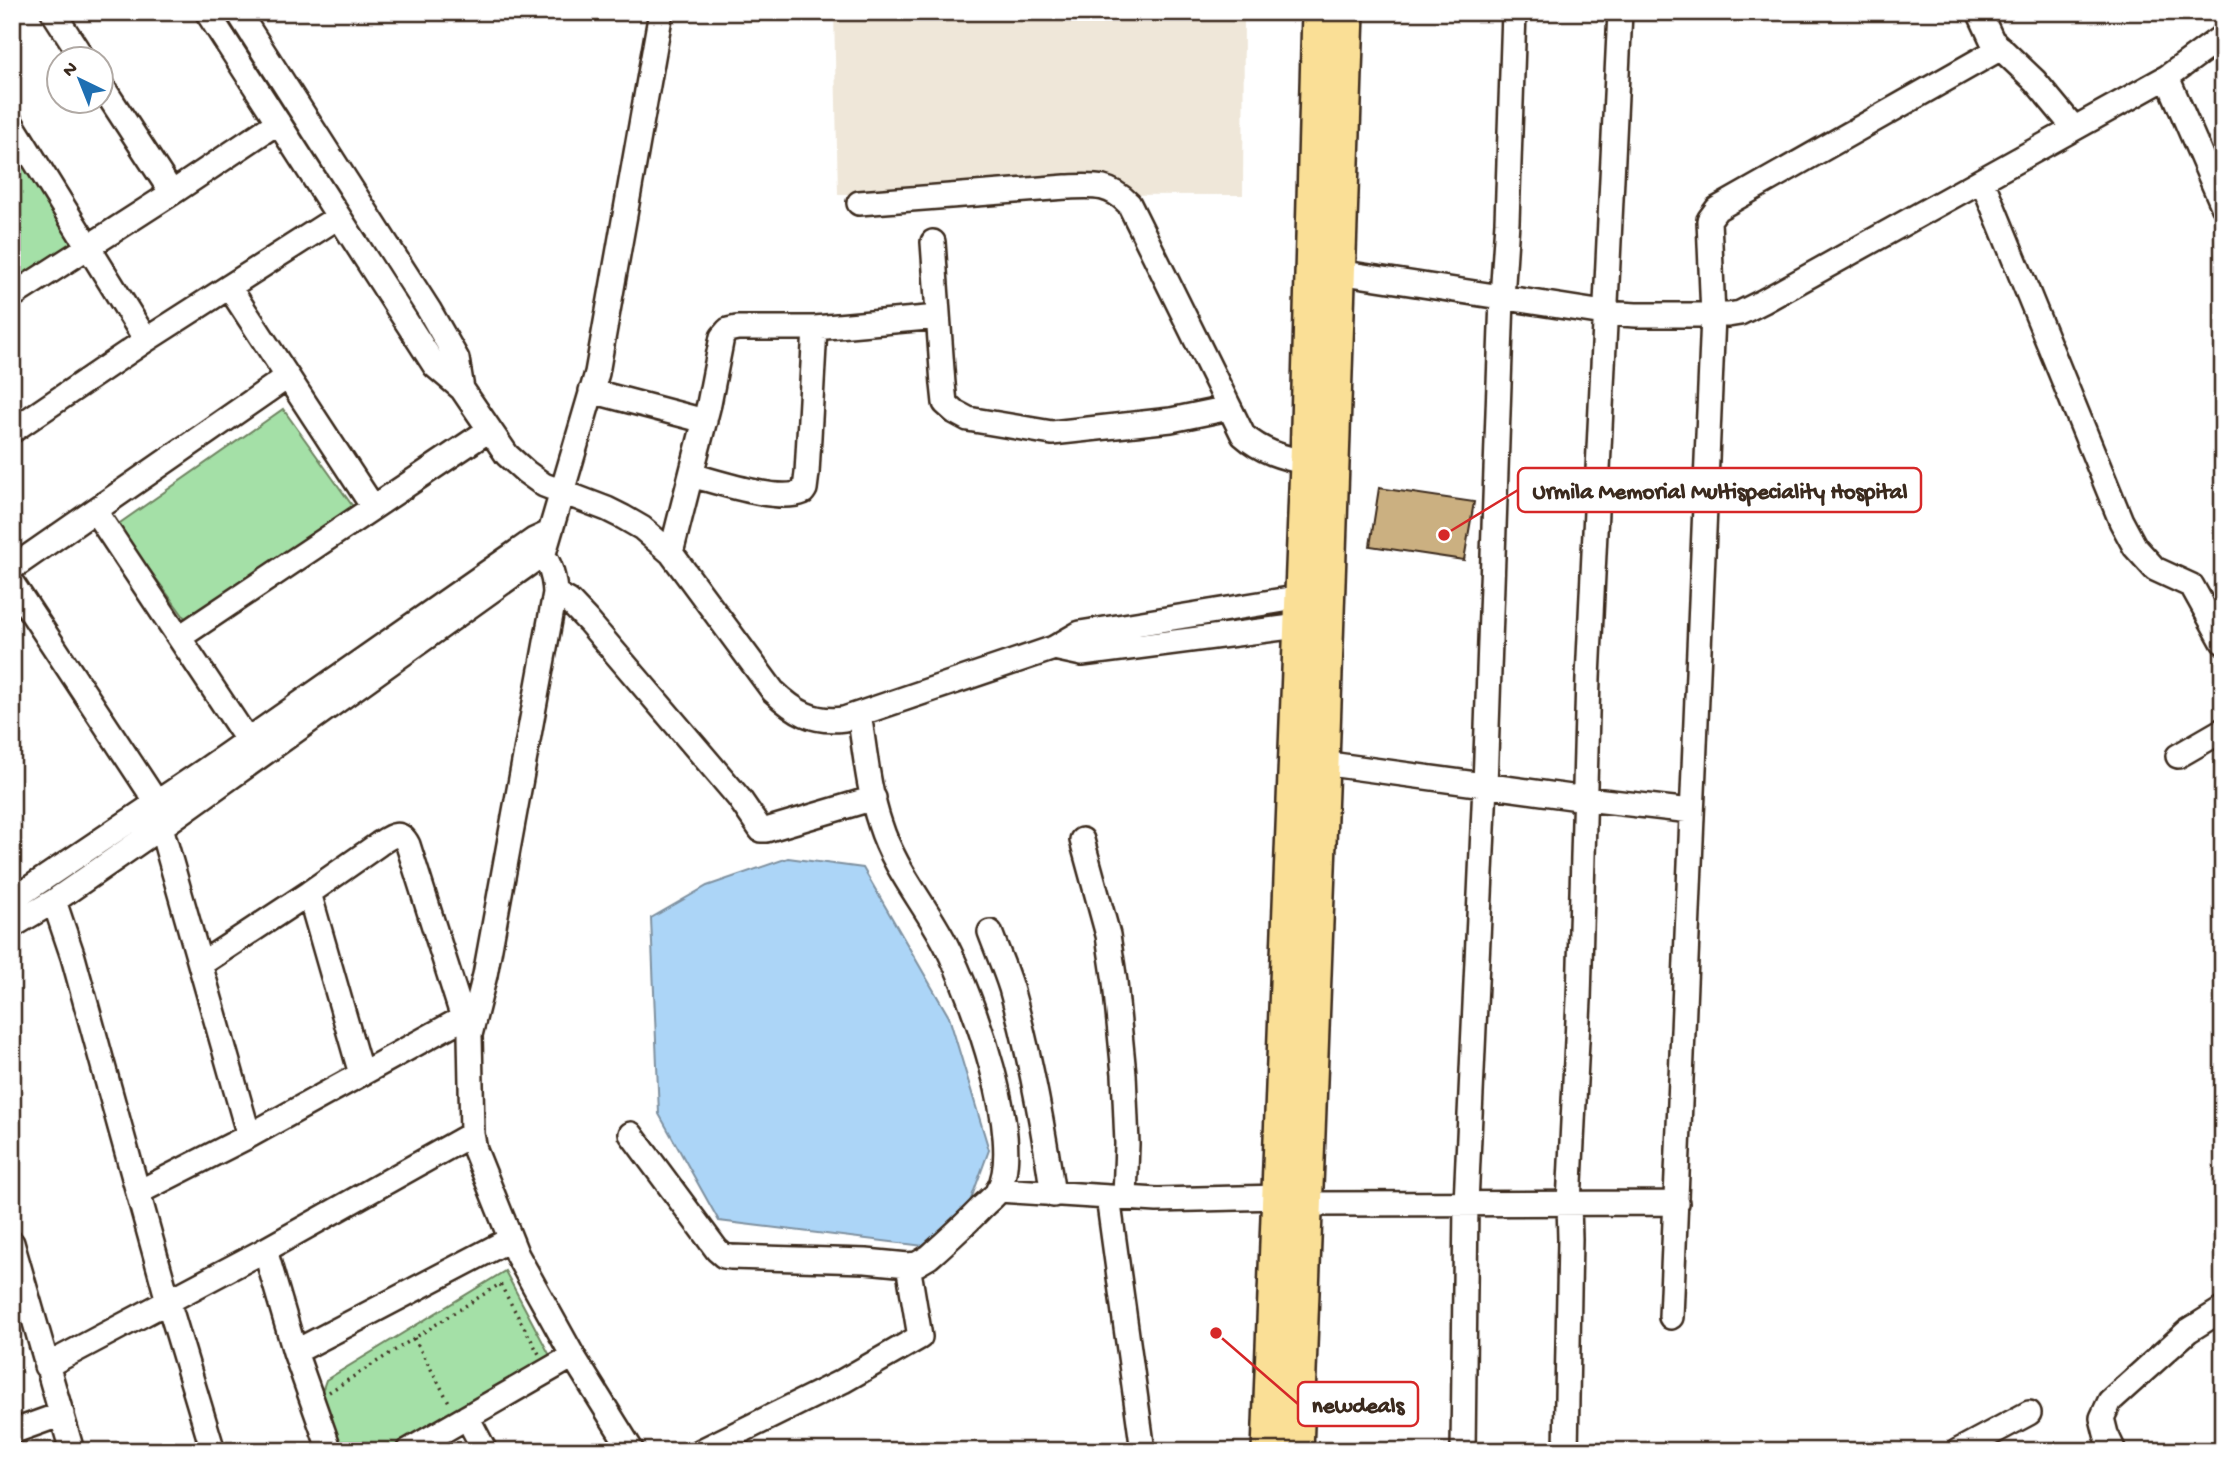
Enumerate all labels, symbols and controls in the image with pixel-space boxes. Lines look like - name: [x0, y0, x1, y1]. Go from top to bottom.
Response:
- north arrow: [46, 46, 116, 116]
- text: N: [58, 57, 83, 83]
- callout: Urmila Memorial Multispeciality Hospital: [1518, 468, 1921, 512]
- text: Urmila Memorial Multispeciality Hospital: [1532, 480, 1908, 507]
- callout: newdeals: [1298, 1382, 1418, 1426]
- text: newdeals: [1312, 1394, 1406, 1421]

